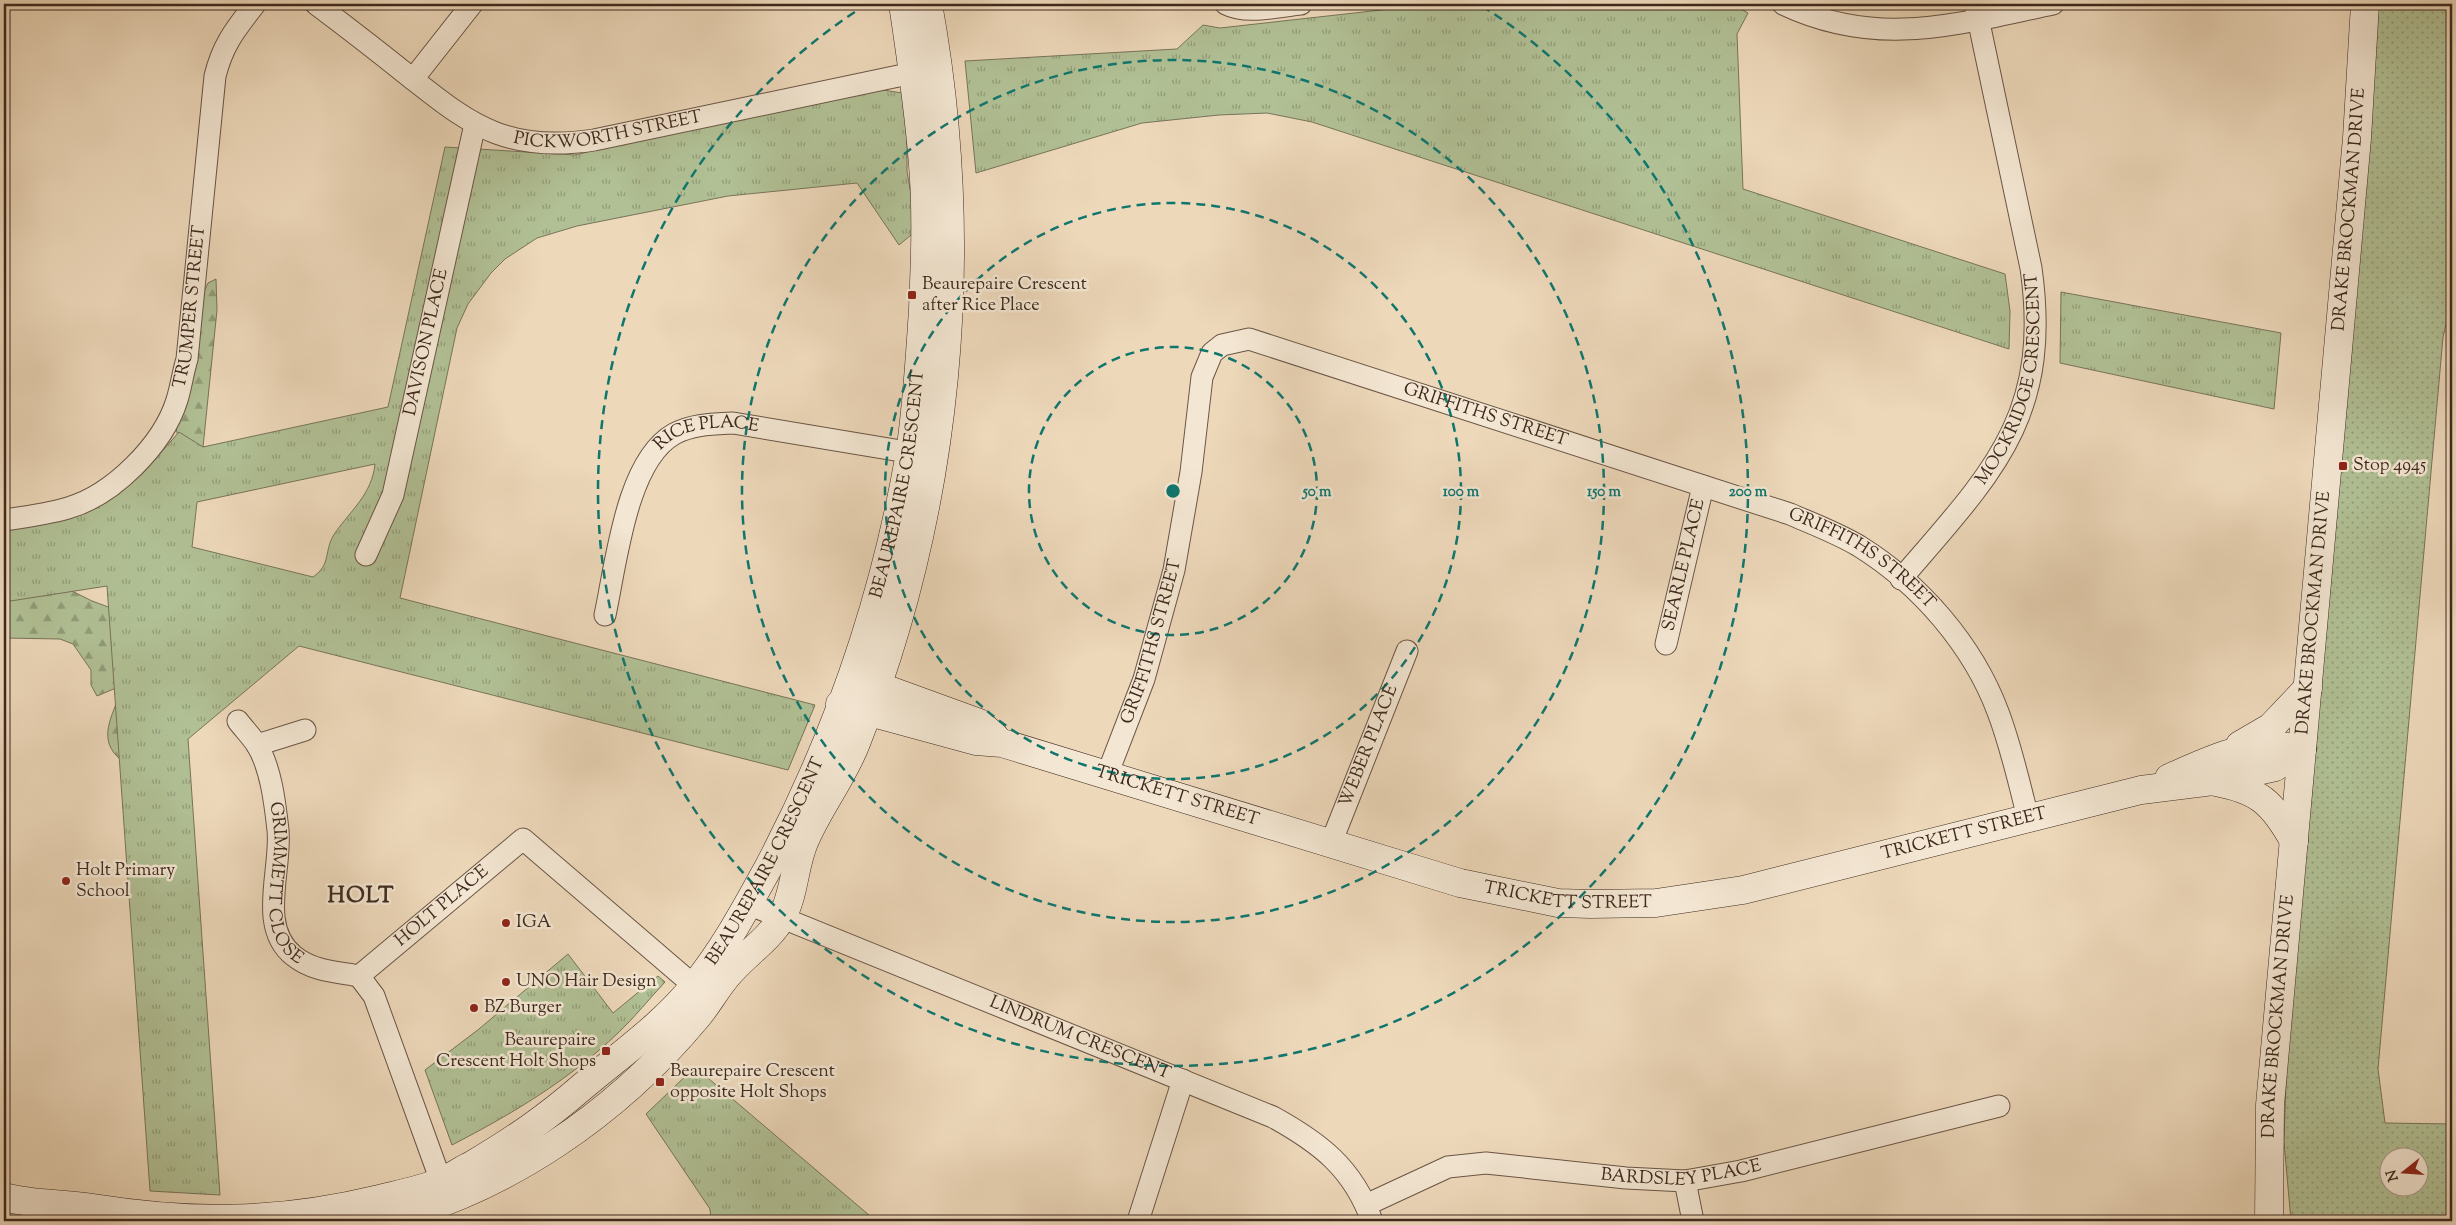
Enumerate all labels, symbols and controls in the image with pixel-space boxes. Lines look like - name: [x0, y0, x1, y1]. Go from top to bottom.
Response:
- street label: DRAKE BROCKMAN DRIVE: [2327, 87, 2373, 332]
- street label: PICKWORTH STREET: [511, 105, 705, 156]
- street label: TRUMPER STREET: [167, 224, 213, 391]
- street label: DAVISON PLACE: [398, 266, 456, 419]
- street label: MOCKRIDGE CRESCENT: [1970, 271, 2048, 491]
- place label: Beaurepaire Crescent after Rice Place: [922, 272, 1087, 319]
- marker: Beaurepaire Crescent after Rice Place: [906, 289, 918, 301]
- street label: BEAUREPAIRE CRESCENT: [864, 369, 932, 602]
- street label: GRIFFITHS STREET: [1400, 377, 1571, 454]
- street label: RICE PLACE: [648, 410, 761, 457]
- place label: Stop 4945: [2353, 453, 2426, 479]
- marker: Stop 4945: [2337, 460, 2349, 472]
- centre of rings: [1164, 482, 1182, 500]
- text: 50 m: [1302, 482, 1332, 503]
- text: 100 m: [1443, 482, 1480, 503]
- text: 150 m: [1587, 482, 1621, 503]
- text: 200 m: [1729, 482, 1768, 503]
- street label: DRAKE BROCKMAN DRIVE: [2290, 490, 2338, 736]
- street label: SEARLE PLACE: [1656, 496, 1713, 634]
- street label: GRIFFITHS STREET: [1784, 502, 1941, 616]
- street label: GRIFFITHS STREET: [1115, 557, 1189, 728]
- street label: WEBER PLACE: [1333, 681, 1405, 812]
- street label: BEAUREPAIRE CRESCENT: [700, 753, 832, 971]
- street label: TRICKETT STREET: [1092, 759, 1262, 834]
- street label: GRIMMETT CLOSE: [260, 800, 309, 972]
- street label: TRICKETT STREET: [1879, 801, 2050, 868]
- place label: Holt Primary School: [76, 858, 175, 905]
- street label: HOLT PLACE: [390, 859, 495, 954]
- marker: Holt Primary School: [60, 875, 72, 887]
- street label: TRICKETT STREET: [1481, 875, 1652, 917]
- district label: HOLT: [328, 881, 394, 913]
- street label: DRAKE BROCKMAN DRIVE: [2257, 893, 2302, 1138]
- place label: IGA: [516, 910, 552, 936]
- marker: IGA: [500, 917, 512, 929]
- place label: UNO Hair Design: [516, 969, 657, 995]
- marker: UNO Hair Design: [500, 976, 512, 988]
- street label: LINDRUM CRESCENT: [985, 990, 1175, 1087]
- place label: BZ Burger: [484, 995, 562, 1021]
- marker: BZ Burger: [468, 1002, 480, 1014]
- place label: Beaurepaire Crescent Holt Shops: [436, 1028, 596, 1075]
- marker: Beaurepaire Crescent Holt Shops: [600, 1045, 612, 1057]
- place label: Beaurepaire Crescent opposite Holt Shops: [670, 1059, 835, 1106]
- marker: Beaurepaire Crescent opposite Holt Shops: [654, 1076, 666, 1088]
- north arrow: [2378, 1148, 2428, 1198]
- street label: BARDSLEY PLACE: [1599, 1153, 1764, 1194]
- text: N: [2382, 1167, 2405, 1183]

